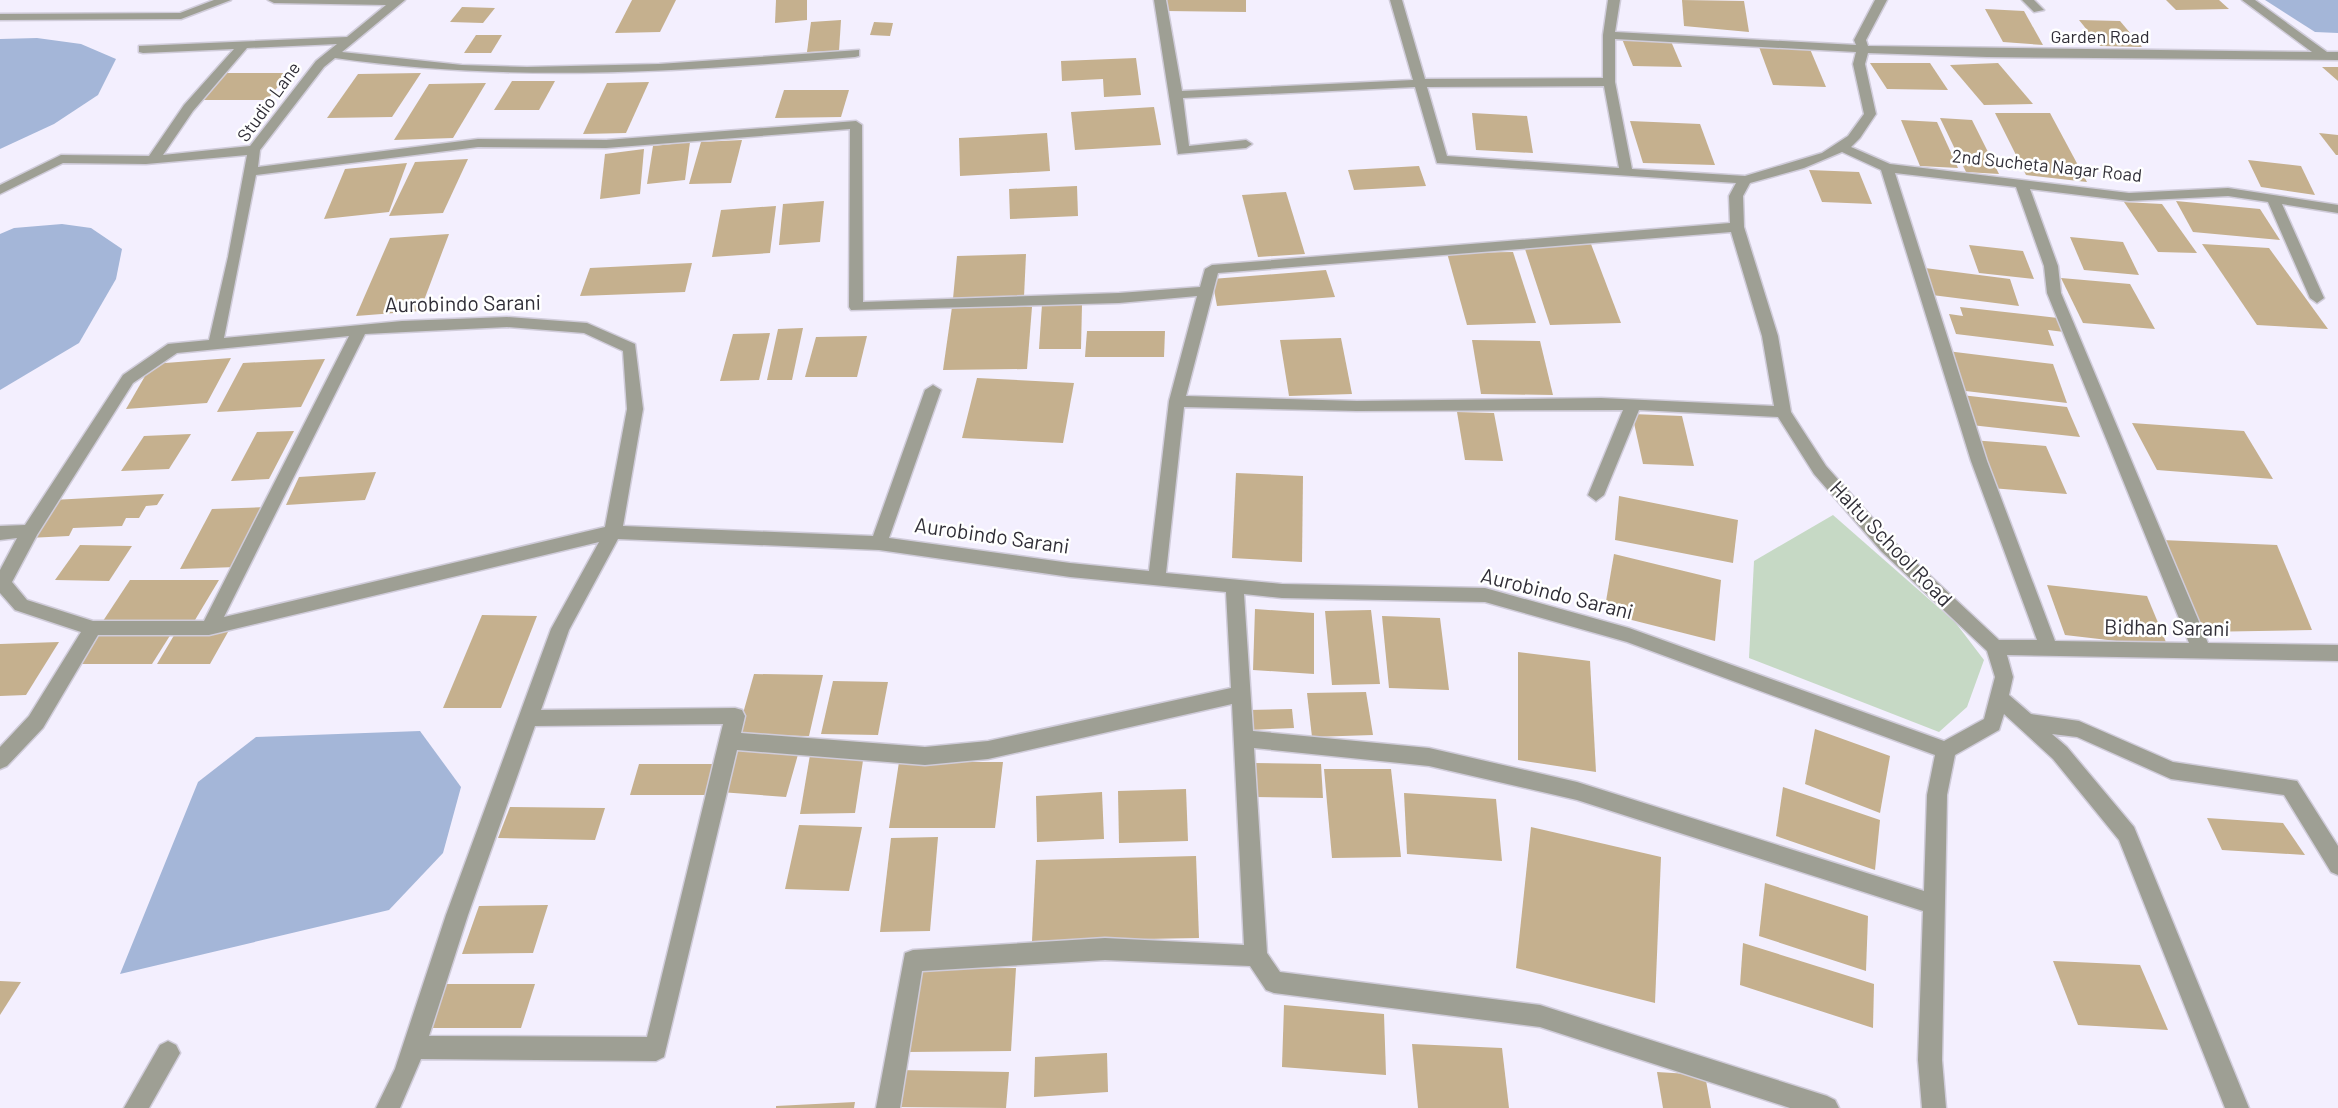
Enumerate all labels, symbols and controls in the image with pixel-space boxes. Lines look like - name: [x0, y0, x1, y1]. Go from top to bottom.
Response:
- street label: Garden Road: [2050, 25, 2150, 47]
- street label: Studio Lane: [232, 57, 304, 146]
- street label: 2nd Sucheta Nagar Road: [1951, 144, 2143, 186]
- street label: Aurobindo Sarani: [385, 289, 541, 316]
- street label: Haltu School Road: [1826, 475, 1958, 611]
- street label: Aurobindo Sarani: [913, 511, 1071, 558]
- street label: Aurobindo Sarani: [1479, 562, 1636, 624]
- street label: Bidhan Sarani: [2104, 613, 2230, 640]

